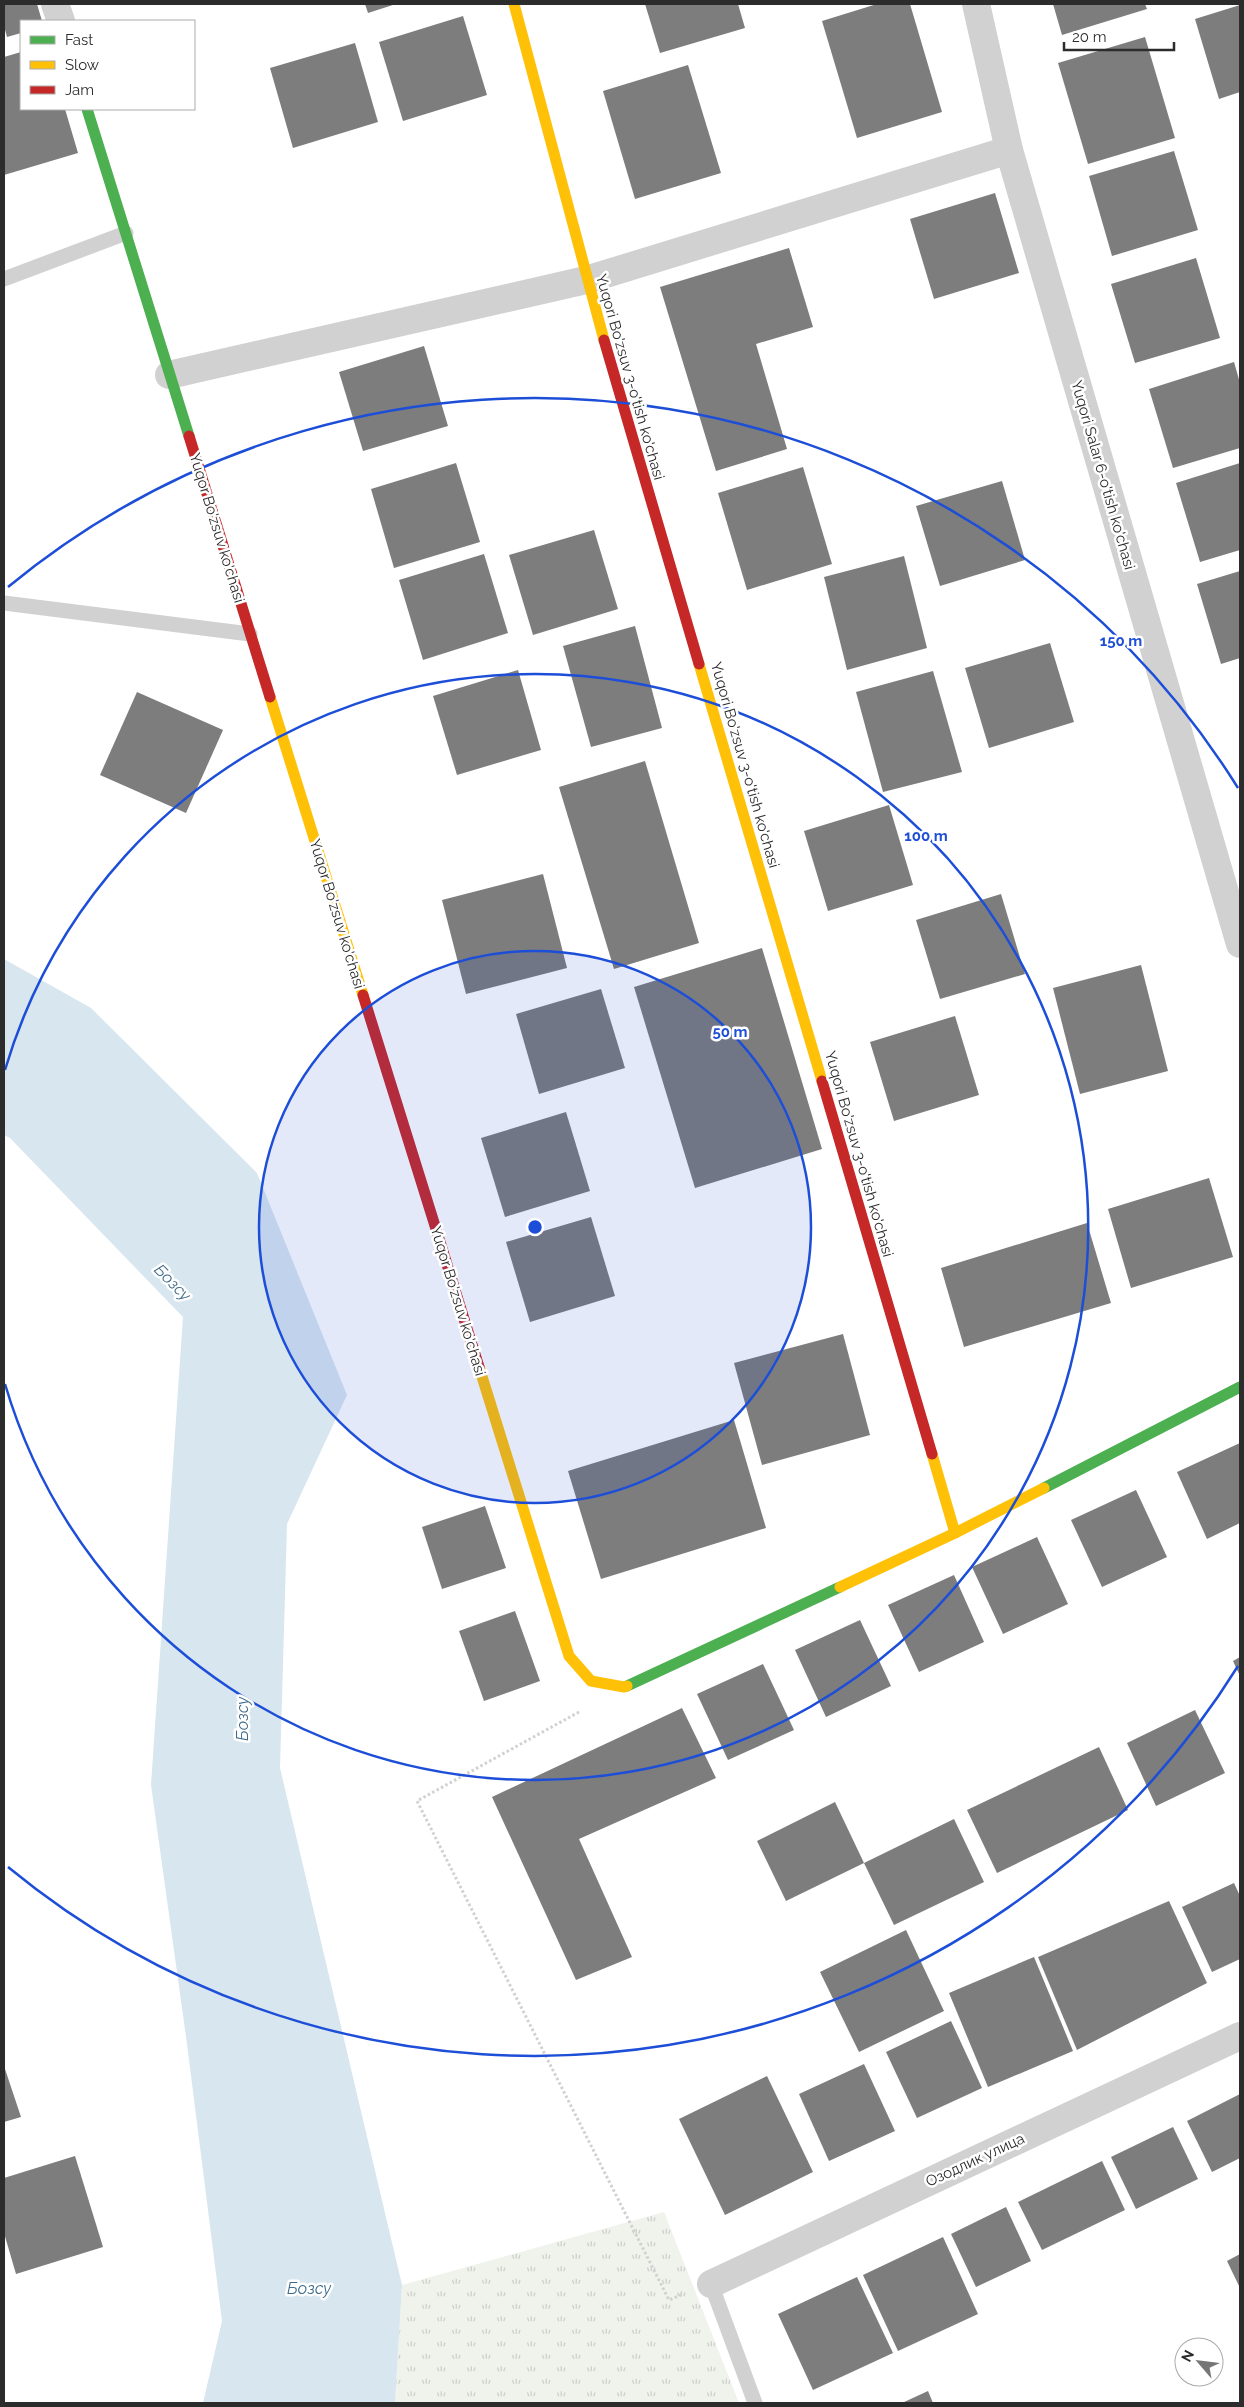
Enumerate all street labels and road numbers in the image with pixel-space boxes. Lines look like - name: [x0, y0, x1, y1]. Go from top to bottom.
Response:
- street label: Yuqori Bo'zsuv 3-o'tish ko'chasi: [592, 272, 668, 482]
- street label: Yuqori Salar 6-o'tish ko'chasi: [1067, 378, 1139, 572]
- street label: Yuqor Bo'zsuv ko'chasi: [186, 451, 248, 605]
- street label: Yuqori Bo'zsuv 3-o'tish ko'chasi: [707, 660, 783, 870]
- street label: Yuqor Bo'zsuv ko'chasi: [306, 837, 368, 991]
- street label: Yuqori Bo'zsuv 3-o'tish ko'chasi: [821, 1049, 897, 1259]
- street label: Yuqor Bo'zsuv ko'chasi: [427, 1224, 489, 1378]
- street label: Озодлик улица: [923, 2129, 1027, 2191]

